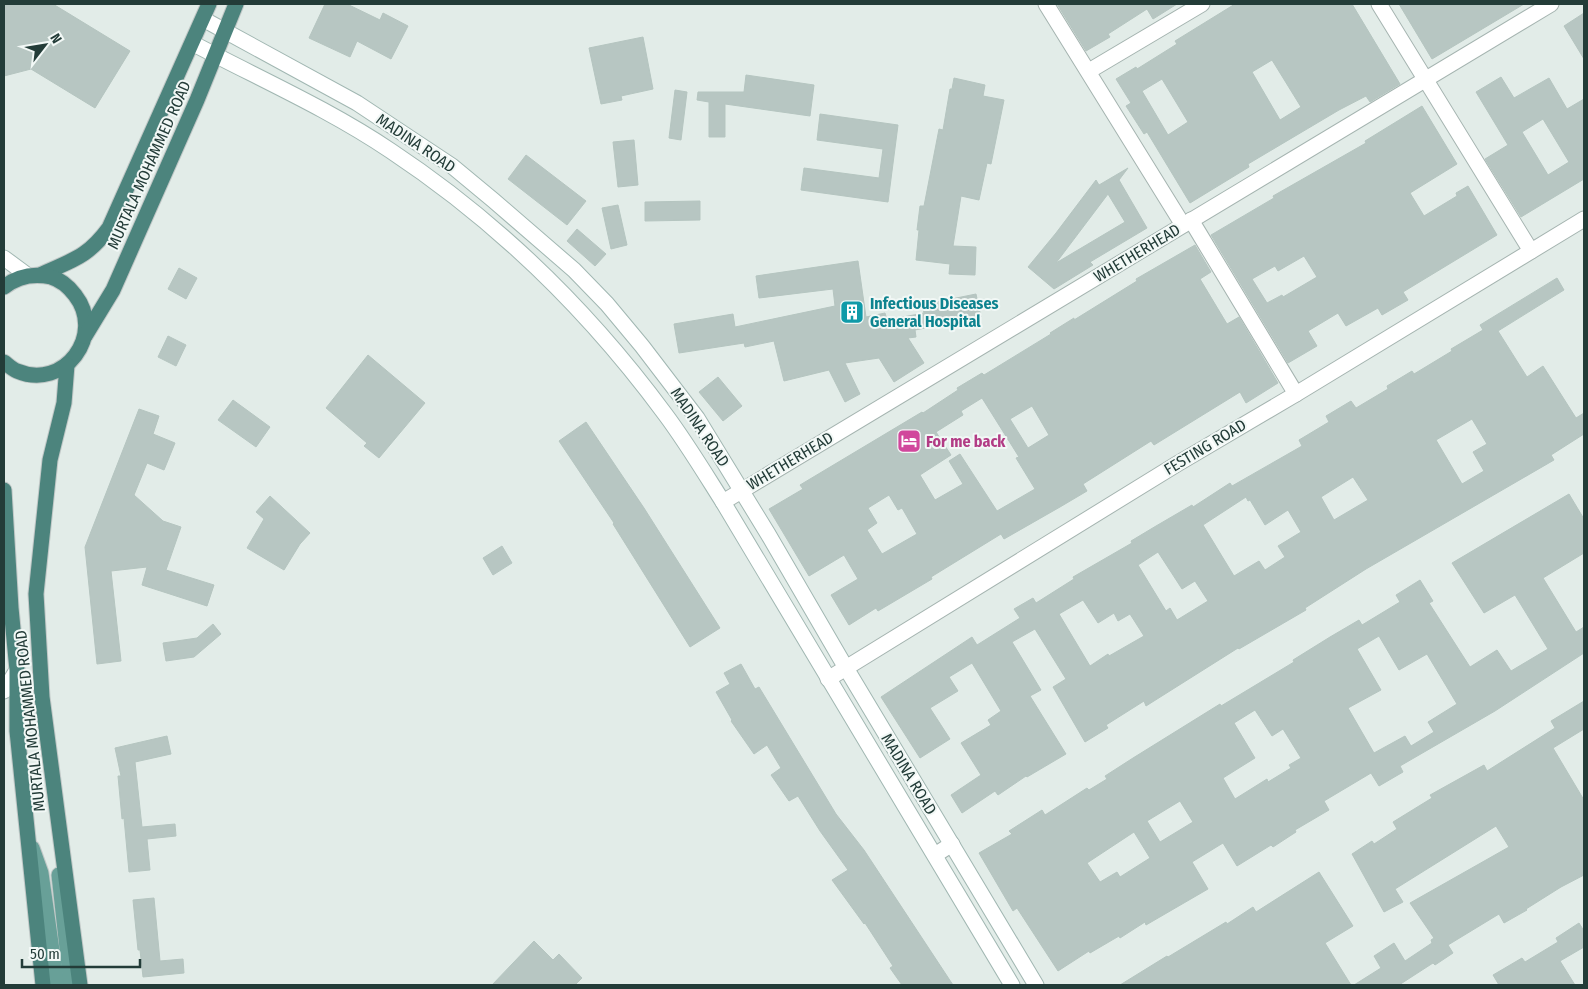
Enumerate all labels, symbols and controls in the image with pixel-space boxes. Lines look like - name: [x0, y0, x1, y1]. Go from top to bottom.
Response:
- north arrow: [20, 20, 70, 70]
- text: N: [46, 31, 65, 47]
- street label: MURTALA MOHAMMED ROAD: [103, 78, 195, 252]
- street label: MADINA ROAD: [373, 110, 459, 176]
- street label: WHETHERHEAD: [1090, 220, 1184, 286]
- place label: Infectious Diseases General Hospital: [870, 294, 999, 331]
- building icon: Infectious Diseases General Hospital: [839, 299, 865, 325]
- street label: MADINA ROAD: [667, 384, 733, 470]
- street label: FESTING ROAD: [1161, 415, 1249, 479]
- street label: WHETHERHEAD: [743, 428, 837, 494]
- hotel icon: For me back: [896, 428, 922, 454]
- place label: For me back: [926, 432, 1006, 451]
- street label: MURTALA MOHAMMED ROAD: [11, 629, 49, 813]
- street label: MADINA ROAD: [877, 730, 941, 818]
- scale bar: [22, 936, 140, 968]
- text: 50 m: [30, 945, 60, 963]

